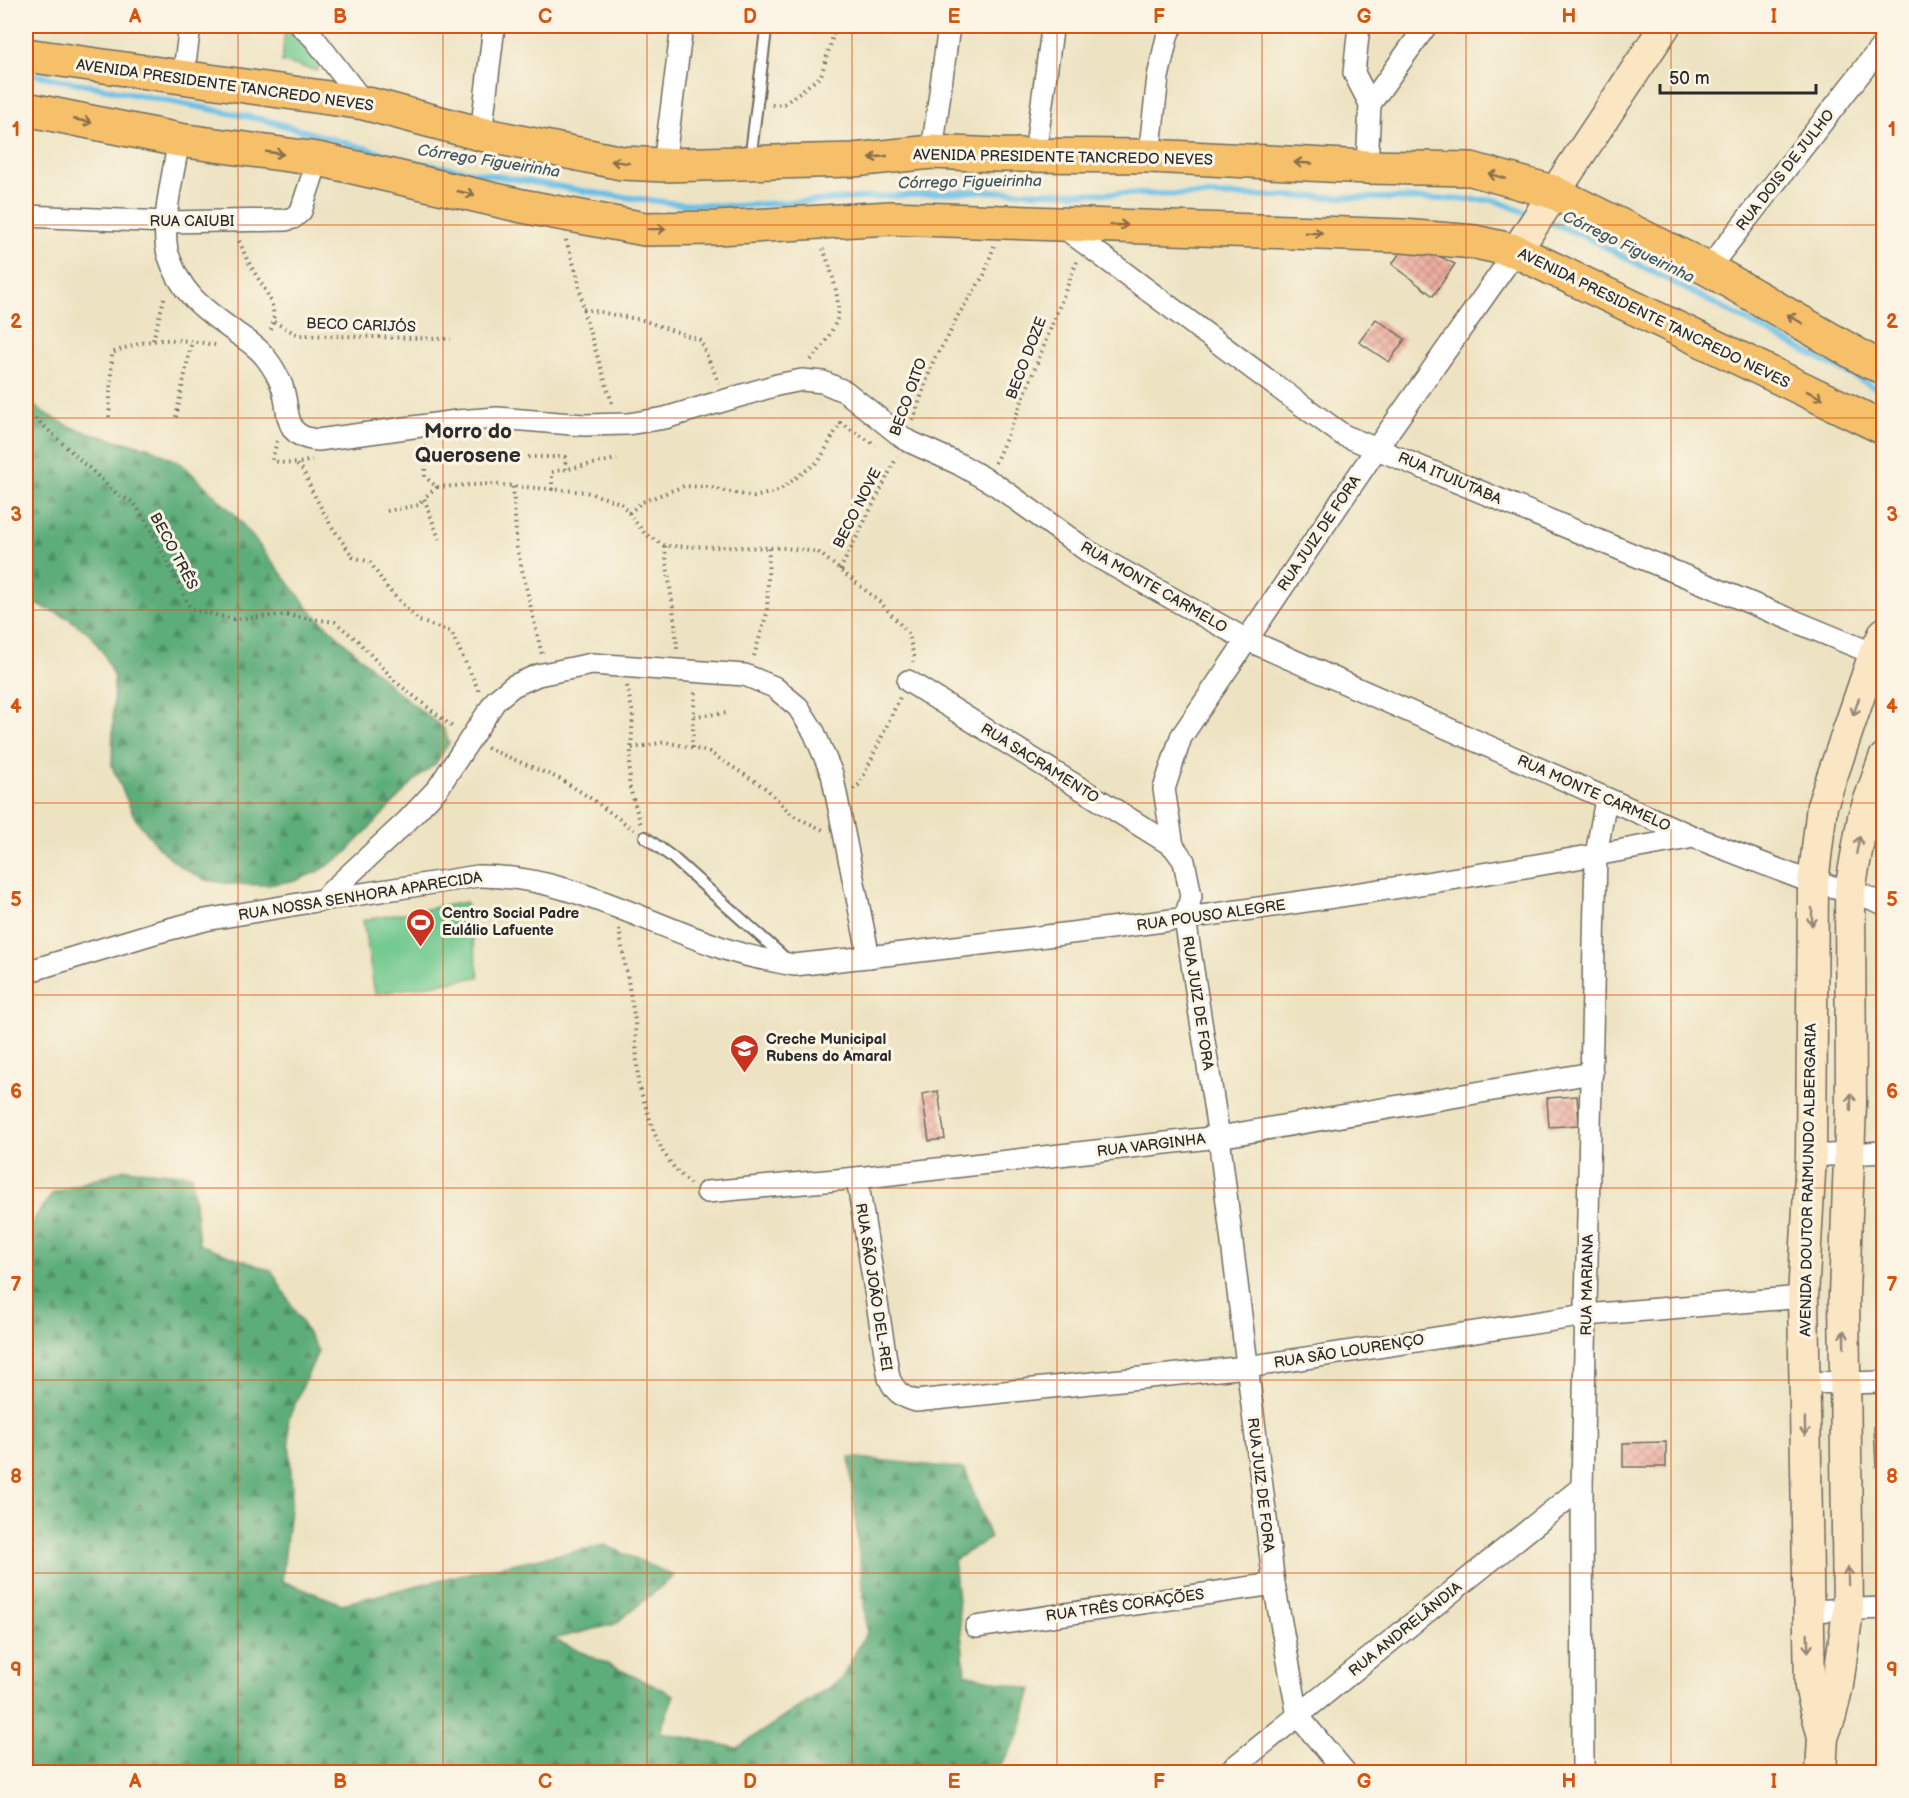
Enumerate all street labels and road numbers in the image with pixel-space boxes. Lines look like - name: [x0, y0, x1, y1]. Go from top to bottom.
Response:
- street label: AVENIDA PRESIDENTE TANCREDO NEVES: [75, 55, 375, 116]
- street label: RUA DOIS DE JULHO: [1732, 106, 1839, 235]
- street label: AVENIDA PRESIDENTE TANCREDO NEVES: [913, 145, 1213, 170]
- street label: RUA CAIUBI: [150, 212, 235, 231]
- street label: AVENIDA PRESIDENTE TANCREDO NEVES: [1515, 244, 1793, 393]
- street label: BECO CARIJÓS: [306, 314, 416, 337]
- street label: BECO DOZE: [1002, 314, 1051, 402]
- street label: BECO OITO: [886, 356, 931, 439]
- street label: RUA ITUIUTABA: [1395, 448, 1505, 509]
- street label: BECO NOVE: [829, 465, 886, 552]
- street label: RUA JUIZ DE FORA: [1274, 471, 1366, 595]
- street label: BECO TRÊS: [145, 510, 202, 593]
- street label: RUA MONTE CARMELO: [1077, 538, 1230, 637]
- street label: RUA SACRAMENTO: [977, 719, 1102, 808]
- street label: RUA MONTE CARMELO: [1514, 751, 1674, 836]
- street label: RUA NOSSA SENHORA APARECIDA: [237, 868, 484, 925]
- street label: RUA POUSO ALEGRE: [1135, 896, 1287, 935]
- street label: RUA JUIZ DE FORA: [1178, 935, 1218, 1072]
- street label: AVENIDA DOUTOR RAIMUNDO ALBERGARIA: [1796, 1022, 1821, 1337]
- street label: RUA VARGINHA: [1096, 1129, 1207, 1162]
- street label: RUA SÃO JOÃO DEL-REI: [851, 1202, 896, 1373]
- street label: RUA MARIANA: [1577, 1233, 1598, 1336]
- street label: RUA SÃO LOURENÇO: [1273, 1330, 1426, 1373]
- street label: RUA JUIZ DE FORA: [1243, 1417, 1278, 1554]
- street label: RUA ANDRELÂNDIA: [1345, 1577, 1466, 1681]
- street label: RUA TRÊS CORAÇÕES: [1044, 1584, 1206, 1626]

